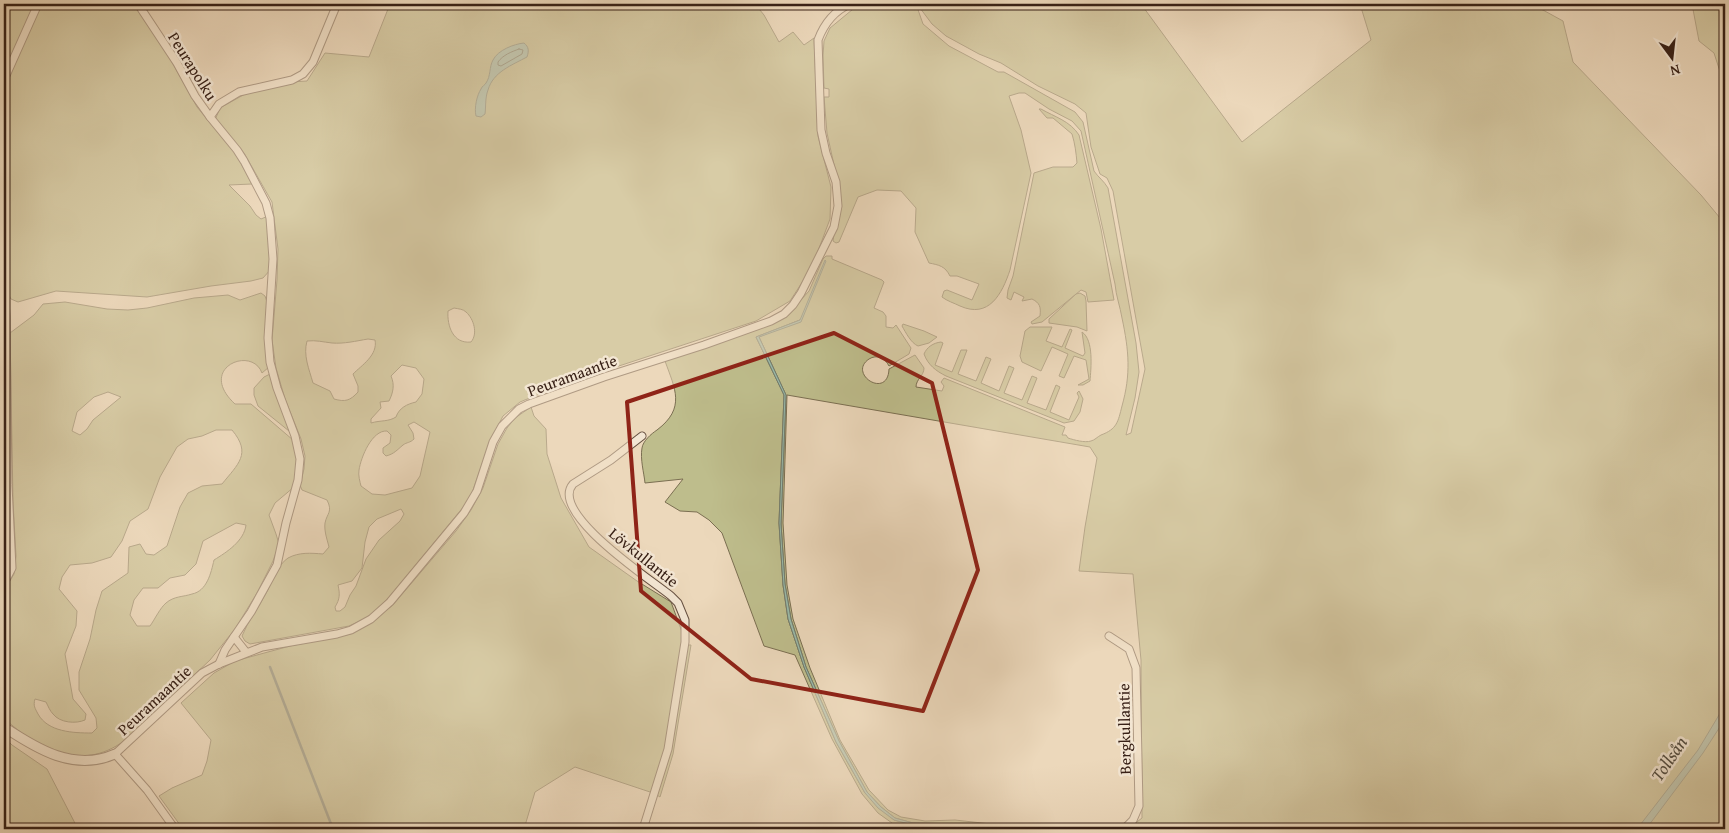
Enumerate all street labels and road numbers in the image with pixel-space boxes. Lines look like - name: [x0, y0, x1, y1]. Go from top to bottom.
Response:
- street label: Peurapolku: [162, 27, 224, 105]
- street label: Peuramaantie: [524, 348, 620, 402]
- street label: Lövkullantie: [604, 521, 684, 593]
- street label: Peuramaantie: [112, 659, 196, 741]
- street label: Bergkullantie: [1111, 683, 1137, 775]

